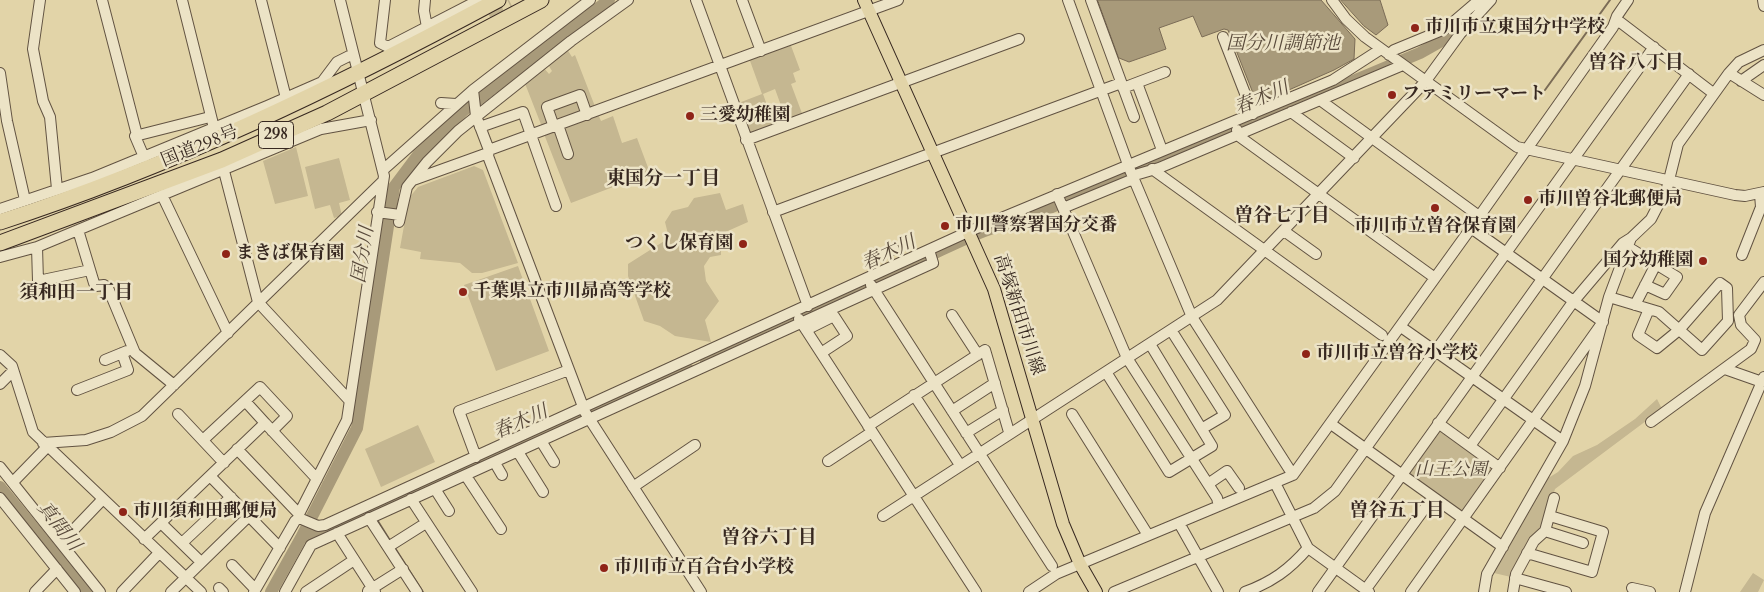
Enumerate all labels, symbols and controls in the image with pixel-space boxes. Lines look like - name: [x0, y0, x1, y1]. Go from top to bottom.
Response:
- place label: 市川市立東国分中学校: [1425, 17, 1605, 39]
- marker: 市川市立東国分中学校: [1409, 22, 1421, 34]
- water label: 国分川調節池: [1226, 34, 1340, 56]
- district label: 曽谷八丁目: [1589, 53, 1683, 75]
- water label: 春木川: [1231, 77, 1293, 121]
- place label: ファミリーマート: [1402, 84, 1546, 106]
- marker: ファミリーマート: [1386, 89, 1398, 101]
- place label: 三愛幼稚園: [700, 105, 790, 127]
- marker: 三愛幼稚園: [684, 110, 696, 122]
- street label: 国道298号: [158, 122, 242, 172]
- road number: 298: [258, 122, 294, 148]
- district label: 東国分一丁目: [606, 169, 720, 191]
- place label: 市川曽谷北郵便局: [1538, 189, 1682, 211]
- marker: 市川曽谷北郵便局: [1522, 194, 1534, 206]
- marker: 市川市立曽谷保育園: [1429, 202, 1441, 214]
- district label: 曽谷七丁目: [1235, 206, 1329, 228]
- place label: 市川警察署国分交番: [955, 215, 1117, 237]
- place label: 市川市立曽谷保育園: [1354, 216, 1516, 238]
- marker: 市川警察署国分交番: [939, 220, 951, 232]
- water label: 国分川: [348, 225, 380, 285]
- water label: 春木川: [858, 232, 920, 276]
- place label: つくし保育園: [625, 233, 733, 255]
- marker: つくし保育園: [737, 238, 749, 250]
- place label: まきば保育園: [236, 243, 344, 265]
- marker: まきば保育園: [220, 248, 232, 260]
- place label: 国分幼稚園: [1603, 250, 1693, 272]
- street label: 高塚新田市川線: [988, 252, 1048, 378]
- marker: 国分幼稚園: [1697, 255, 1709, 267]
- place label: 千葉県立市川昴高等学校: [473, 281, 671, 303]
- district label: 須和田一丁目: [19, 283, 133, 305]
- marker: 千葉県立市川昴高等学校: [457, 286, 469, 298]
- place label: 市川市立曽谷小学校: [1316, 343, 1478, 365]
- marker: 市川市立曽谷小学校: [1300, 348, 1312, 360]
- water label: 春木川: [490, 401, 552, 445]
- park label: 山王公園: [1415, 460, 1487, 482]
- water label: 真間川: [31, 498, 85, 556]
- place label: 市川須和田郵便局: [133, 501, 277, 523]
- district label: 曽谷五丁目: [1350, 501, 1444, 523]
- marker: 市川須和田郵便局: [117, 506, 129, 518]
- district label: 曽谷六丁目: [722, 528, 816, 550]
- place label: 市川市立百合台小学校: [614, 557, 794, 579]
- marker: 市川市立百合台小学校: [598, 562, 610, 574]

